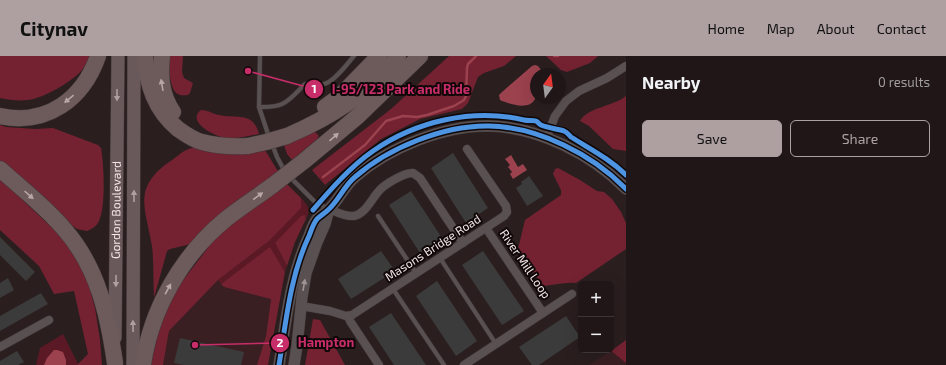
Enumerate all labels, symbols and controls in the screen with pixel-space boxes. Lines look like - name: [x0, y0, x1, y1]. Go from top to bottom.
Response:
- text: Citynav: [20, 17, 88, 40]
- text: Home: [708, 20, 745, 37]
- text: Map: [767, 20, 795, 37]
- text: About: [817, 20, 855, 37]
- text: Contact: [877, 20, 926, 37]
- north arrow: [530, 68, 566, 104]
- text: Nearby: [642, 72, 700, 92]
- text: 0 results: [878, 74, 930, 90]
- callout: I-95/123 Park and Ride: [304, 77, 478, 102]
- one-way arrow: [159, 79, 165, 91]
- text: 1: [311, 81, 317, 95]
- text: I-95/123 Park and Ride: [332, 81, 470, 97]
- one-way arrow: [114, 89, 120, 102]
- one-way arrow: [64, 95, 75, 104]
- button: Save: [642, 120, 782, 157]
- button: Share: [790, 120, 930, 157]
- one-way arrow: [329, 132, 339, 141]
- street label: Gordon Boulevard: [108, 161, 123, 259]
- one-way arrow: [131, 189, 137, 202]
- one-way arrow: [24, 191, 34, 200]
- one-way arrow: [252, 192, 263, 200]
- street label: Masons Bridge Road: [382, 211, 483, 283]
- street label: River Mill Loop: [498, 226, 554, 301]
- one-way arrow: [113, 275, 119, 288]
- one-way arrow: [301, 279, 307, 291]
- map controls: [578, 281, 614, 353]
- button: +: [578, 281, 614, 317]
- one-way arrow: [165, 283, 172, 295]
- button: −: [578, 317, 614, 353]
- one-way arrow: [130, 319, 136, 332]
- callout: Hampton: [270, 330, 363, 355]
- text: Hampton: [298, 334, 354, 350]
- text: 2: [277, 335, 284, 349]

